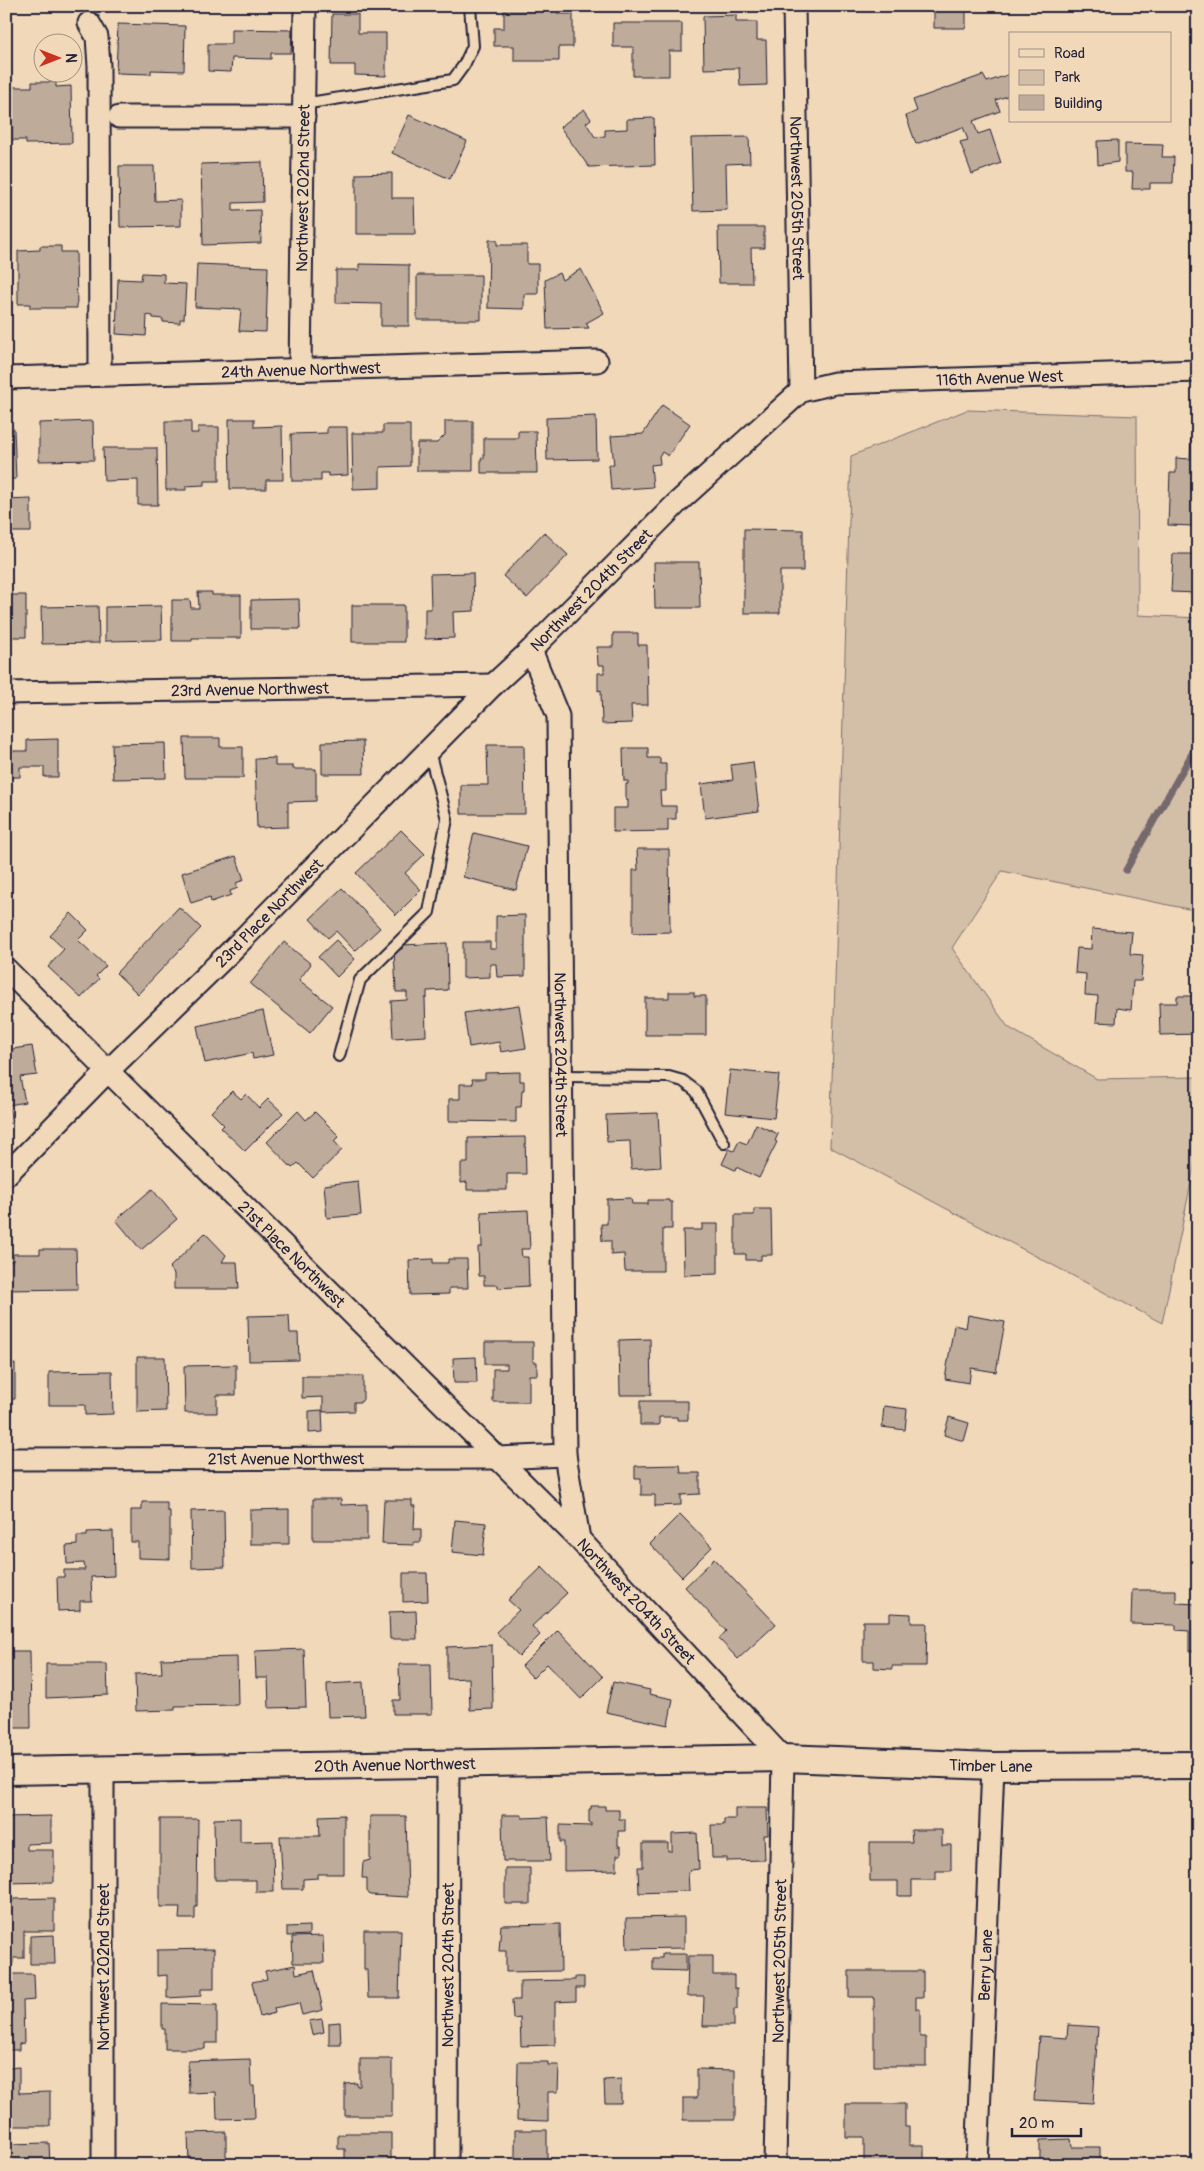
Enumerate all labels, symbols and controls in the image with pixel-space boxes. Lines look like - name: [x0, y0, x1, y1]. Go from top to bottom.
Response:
- north arrow: [32, 32, 82, 82]
- legend: [1009, 32, 1172, 122]
- text: Road: [1054, 44, 1085, 63]
- text: N: [62, 53, 79, 63]
- text: Park: [1054, 68, 1081, 87]
- text: Building: [1054, 94, 1102, 113]
- street label: Northwest 202nd Street: [292, 104, 315, 272]
- street label: Northwest 205th Street: [785, 116, 808, 281]
- street label: 24th Avenue Northwest: [221, 358, 382, 383]
- street label: 116th Avenue West: [936, 366, 1064, 391]
- street label: Northwest 204th Street: [526, 525, 657, 656]
- street label: 23rd Avenue Northwest: [171, 679, 330, 701]
- street label: 23rd Place Northwest: [211, 854, 328, 972]
- street label: Northwest 204th Street: [549, 972, 571, 1138]
- street label: 21st Place Northwest: [233, 1197, 350, 1312]
- street label: 21st Avenue Northwest: [208, 1449, 365, 1470]
- street label: Northwest 204th Street: [572, 1534, 700, 1669]
- street label: 20th Avenue Northwest: [314, 1754, 476, 1777]
- street label: Timber Lane: [949, 1755, 1033, 1777]
- street label: Northwest 205th Street: [769, 1878, 791, 2043]
- street label: Northwest 204th Street: [438, 1882, 459, 2048]
- street label: Northwest 202nd Street: [94, 1883, 114, 2051]
- street label: Berry Lane: [975, 1929, 997, 2001]
- scale bar: [1012, 2106, 1080, 2138]
- text: 20 m: [1019, 2114, 1054, 2133]

